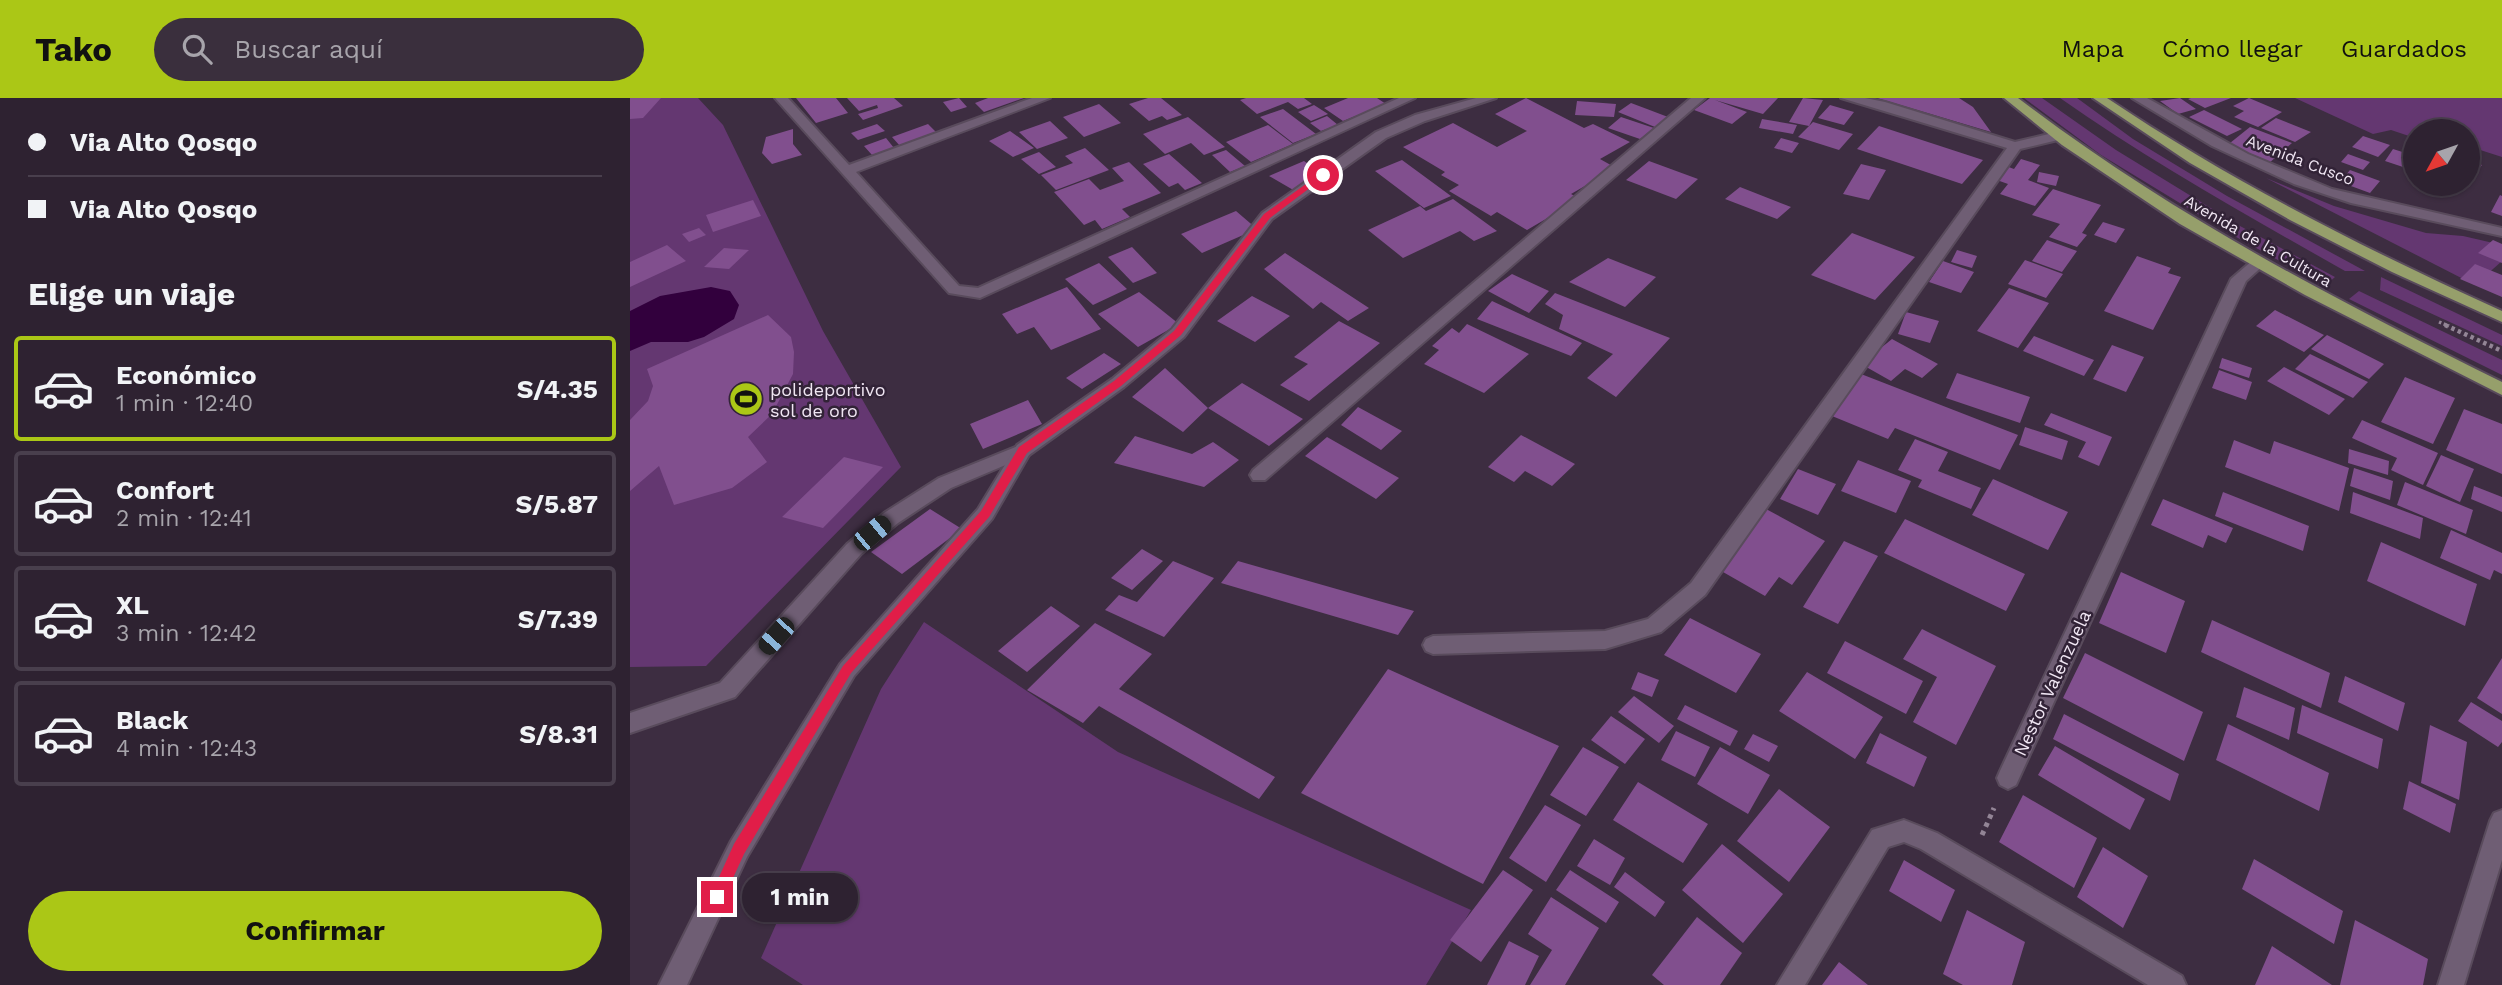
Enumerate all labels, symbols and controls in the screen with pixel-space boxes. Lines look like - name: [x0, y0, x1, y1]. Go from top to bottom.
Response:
- search box: [154, 18, 644, 81]
- text: Tako: [35, 30, 112, 69]
- icon: search: [178, 30, 216, 68]
- text: Buscar aquí: [234, 34, 383, 64]
- text: Mapa: [2062, 35, 2124, 63]
- text: Cómo llegar: [2162, 35, 2303, 63]
- text: Guardados: [2341, 35, 2467, 63]
- north arrow: [2403, 119, 2480, 196]
- map controls: [2403, 119, 2480, 196]
- text: Via Alto Qosqo: [70, 127, 257, 157]
- street label: Avenida Cusco: [2243, 131, 2357, 189]
- route start: [1307, 159, 1339, 191]
- street label: Avenida de la Cultura: [2181, 191, 2335, 291]
- text: Via Alto Qosqo: [70, 194, 257, 224]
- text: Elige un viaje: [28, 275, 235, 313]
- icon: car: [32, 357, 95, 420]
- text: Económico: [116, 360, 257, 390]
- text: S/4.35: [517, 374, 598, 404]
- place label: polideportivo sol de oro: [770, 379, 885, 421]
- sports icon: polideportivo sol de oro: [727, 380, 765, 418]
- text: 1 min · 12:40: [116, 390, 253, 417]
- icon: car: [32, 472, 95, 535]
- text: Confort: [116, 475, 214, 505]
- text: S/5.87: [516, 489, 598, 519]
- text: 2 min · 12:41: [116, 505, 252, 532]
- car: [850, 511, 895, 555]
- icon: car: [32, 587, 95, 650]
- text: XL: [116, 590, 149, 620]
- text: S/7.39: [518, 604, 598, 634]
- street label: Nestor Valenzuela: [2009, 607, 2095, 759]
- car: [755, 613, 798, 659]
- text: 3 min · 12:42: [116, 620, 257, 647]
- icon: car: [32, 702, 95, 765]
- text: Black: [116, 705, 188, 735]
- text: S/8.31: [519, 719, 598, 749]
- text: 4 min · 12:43: [116, 735, 257, 762]
- callout: 1 min: [742, 872, 857, 922]
- route end: [701, 881, 733, 913]
- text: 1 min: [770, 884, 830, 911]
- button: Confirmar: [28, 891, 602, 971]

